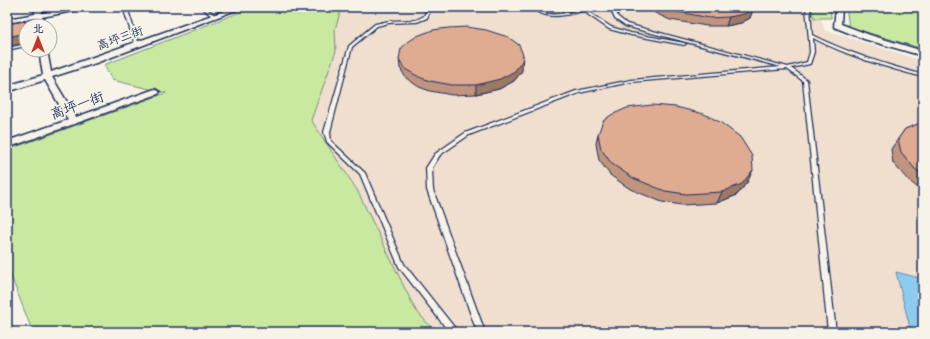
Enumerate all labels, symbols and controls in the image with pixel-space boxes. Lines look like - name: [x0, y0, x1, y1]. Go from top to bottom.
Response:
- north arrow: [18, 18, 58, 58]
- text: 北: [33, 19, 44, 36]
- street label: 高坪三街: [94, 20, 145, 54]
- street label: 高坪一街: [47, 85, 107, 124]

